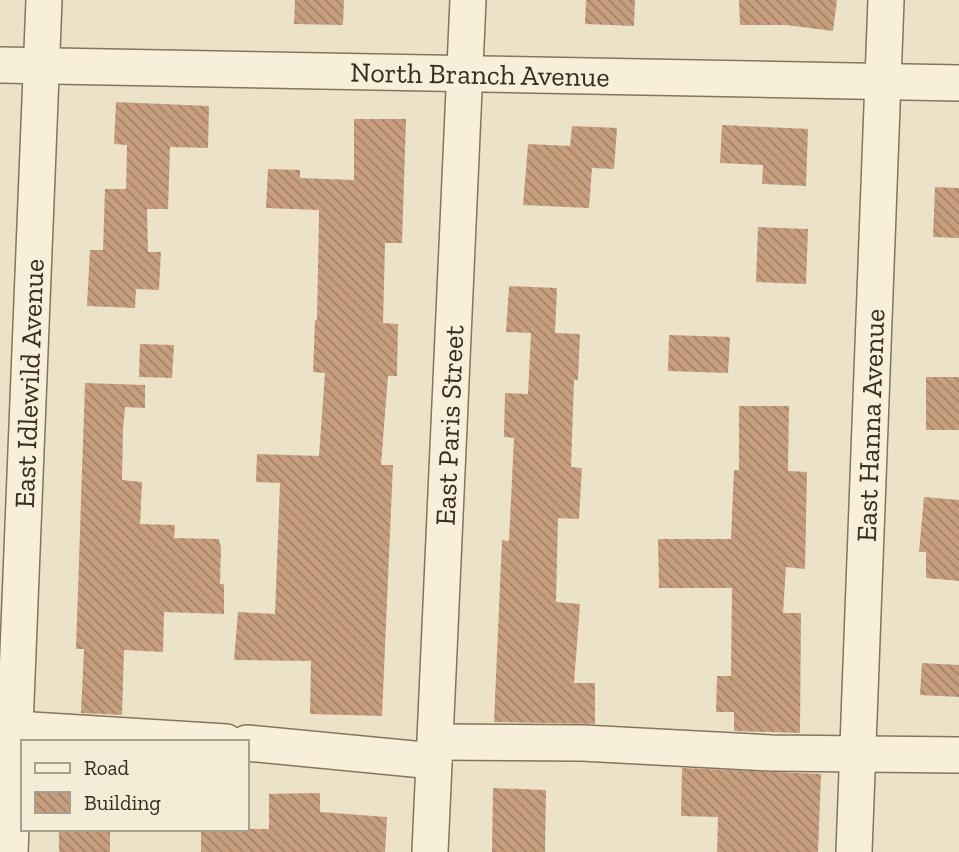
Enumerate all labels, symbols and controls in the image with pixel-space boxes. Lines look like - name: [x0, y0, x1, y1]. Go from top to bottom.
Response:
- street label: North Branch Avenue: [350, 55, 610, 93]
- street label: East Idlewild Avenue: [7, 258, 50, 509]
- street label: East Hanna Avenue: [849, 308, 891, 543]
- street label: East Paris Street: [428, 324, 470, 526]
- legend: [21, 740, 248, 831]
- text: Road: [84, 755, 130, 780]
- text: Building: [84, 790, 161, 815]

